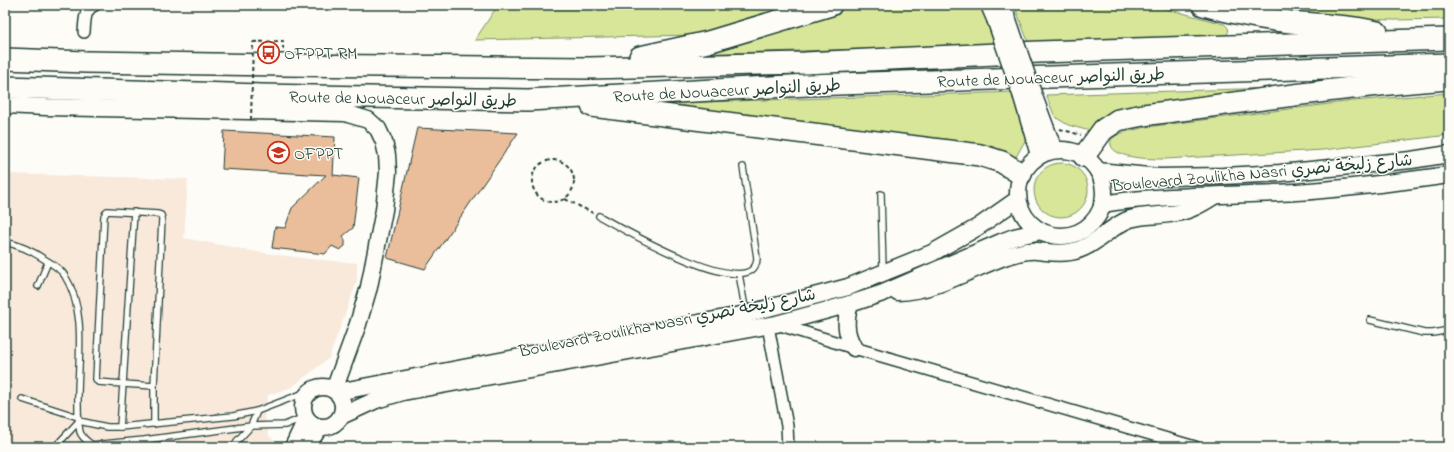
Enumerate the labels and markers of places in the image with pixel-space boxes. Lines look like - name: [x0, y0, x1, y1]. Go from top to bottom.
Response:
- bus stop icon: OFPPT RM: [255, 40, 281, 66]
- place label: OFPPT RM: [284, 42, 357, 67]
- school or university icon: OFPPT: [266, 140, 292, 166]
- place label: OFPPT: [294, 142, 343, 167]

